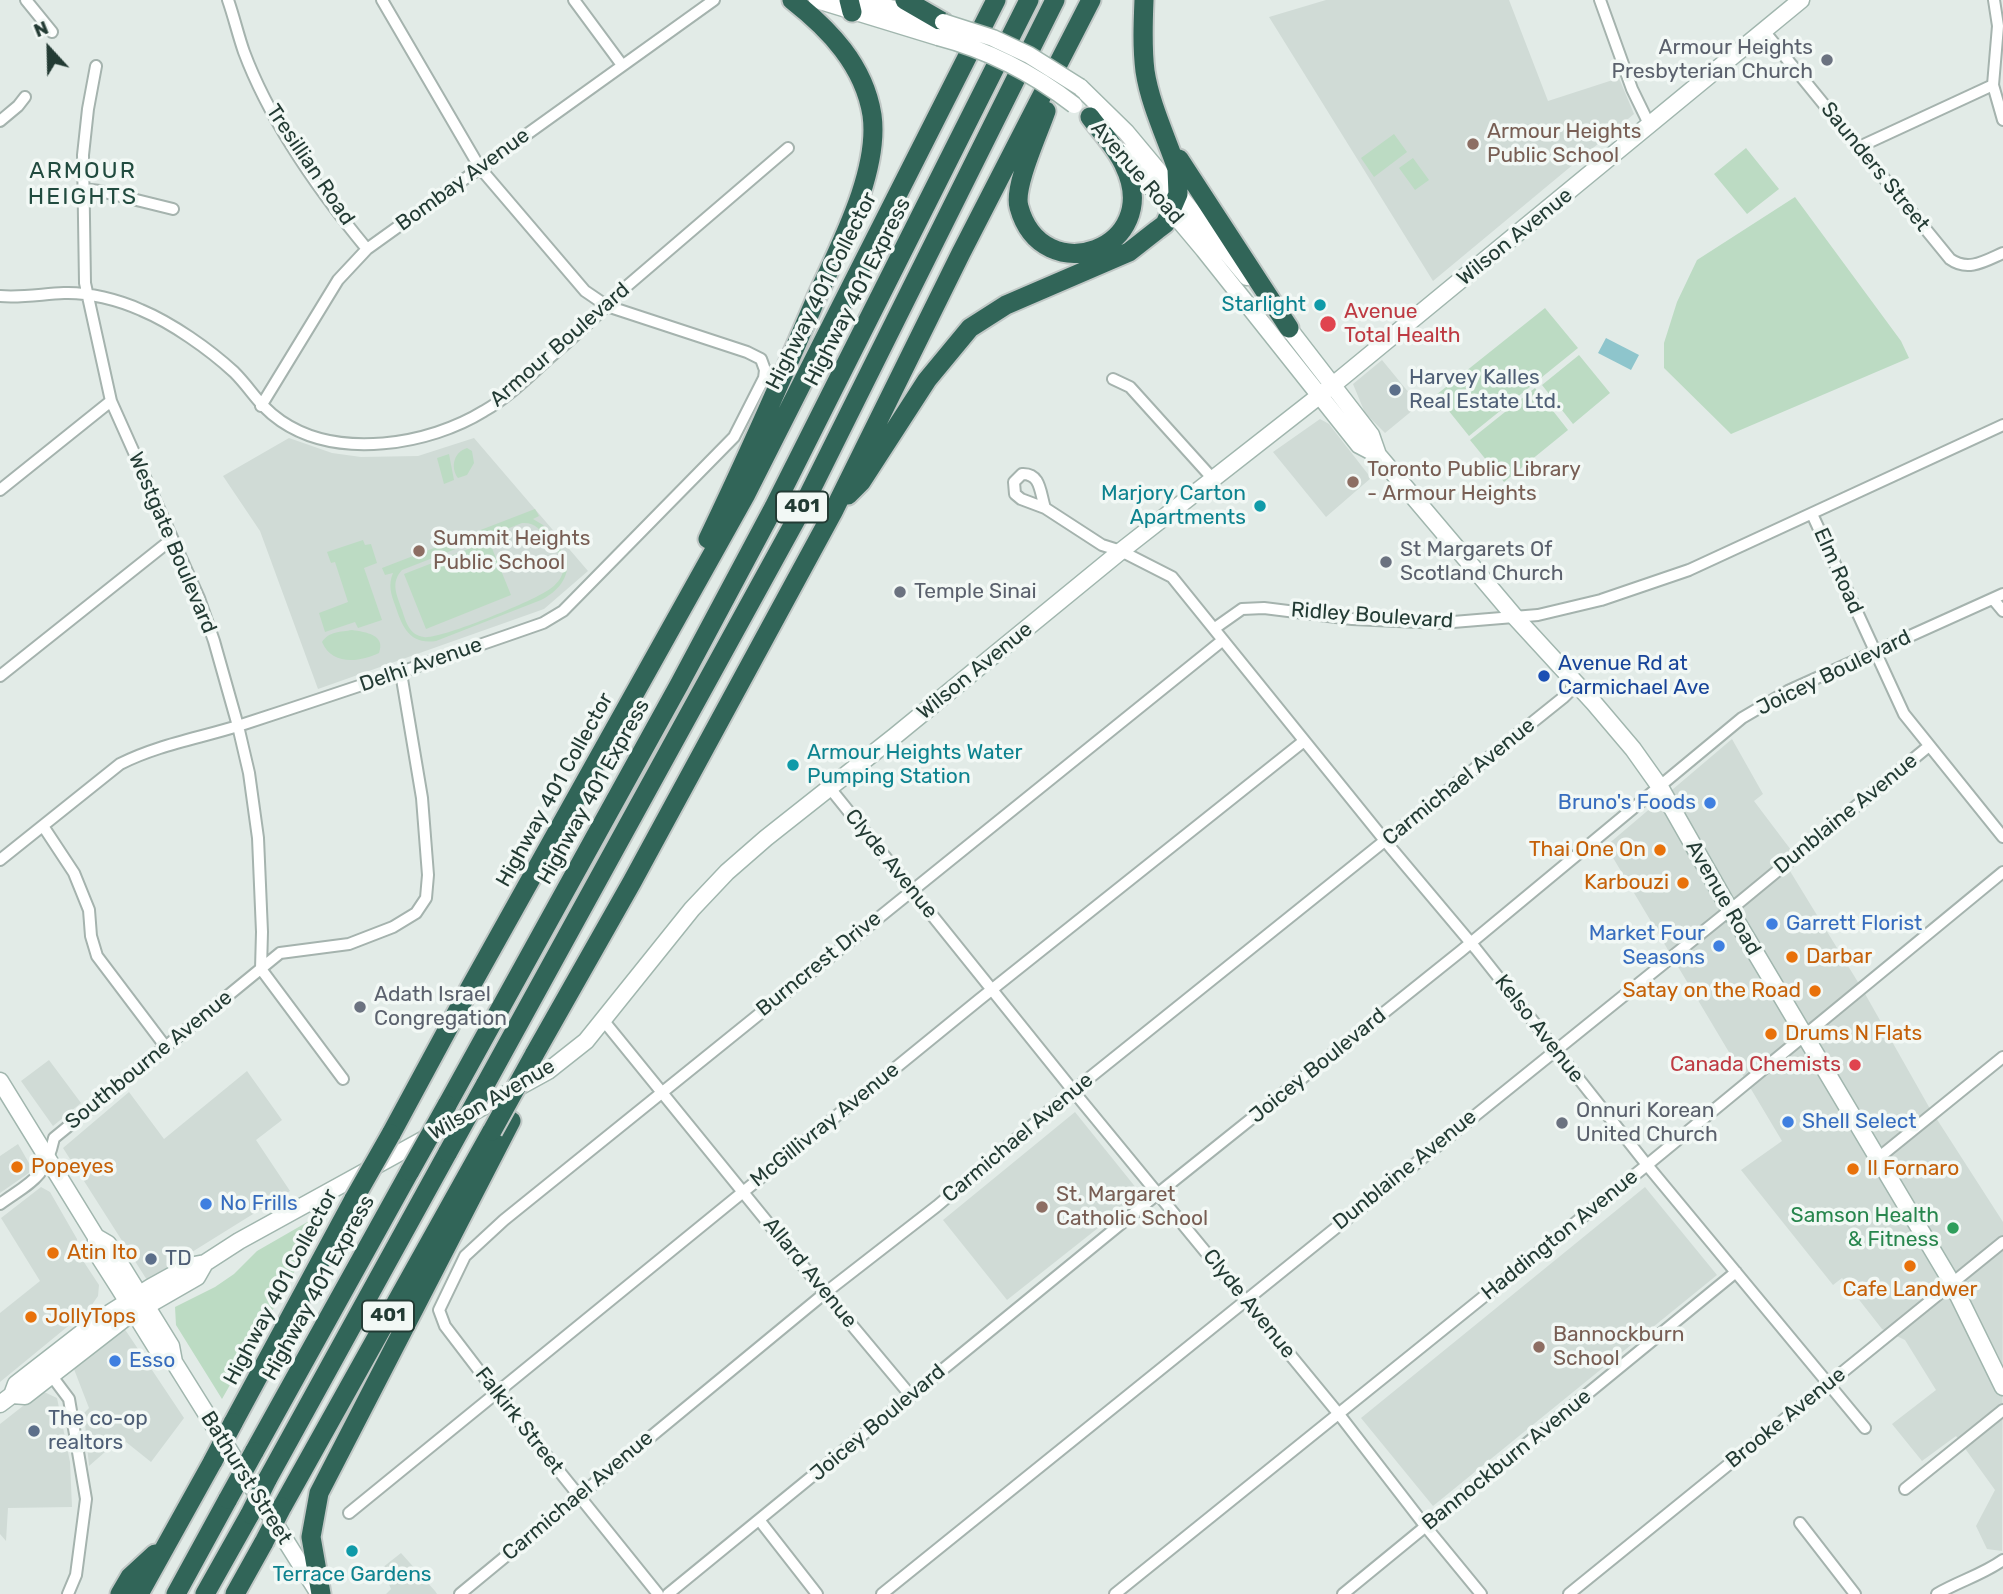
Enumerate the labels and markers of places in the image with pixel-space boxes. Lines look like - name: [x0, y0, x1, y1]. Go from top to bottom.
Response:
- place label: Armour Heights Presbyterian Church: [1612, 35, 1813, 85]
- marker: Armour Heights Presbyterian Church: [1819, 52, 1835, 68]
- place label: Armour Heights Public School: [1487, 119, 1641, 169]
- marker: Armour Heights Public School: [1465, 136, 1481, 152]
- place label: Starlight: [1222, 292, 1306, 318]
- marker: Starlight: [1312, 297, 1328, 313]
- place label: Avenue Total Health: [1344, 299, 1461, 349]
- marker: Avenue Total Health: [1318, 314, 1338, 334]
- place label: Harvey Kalles Real Estate Ltd.: [1409, 365, 1561, 415]
- marker: Harvey Kalles Real Estate Ltd.: [1387, 382, 1403, 398]
- place label: Toronto Public Library - Armour Heights: [1367, 457, 1581, 507]
- marker: Toronto Public Library - Armour Heights: [1345, 474, 1361, 490]
- place label: Marjory Carton Apartments: [1101, 481, 1246, 531]
- marker: Marjory Carton Apartments: [1252, 498, 1268, 514]
- place label: Summit Heights Public School: [433, 526, 590, 576]
- place label: St Margarets Of Scotland Church: [1400, 537, 1563, 587]
- marker: Summit Heights Public School: [411, 543, 427, 559]
- marker: St Margarets Of Scotland Church: [1378, 554, 1394, 570]
- place label: Temple Sinai: [914, 579, 1037, 605]
- marker: Temple Sinai: [892, 584, 908, 600]
- place label: Avenue Rd at Carmichael Ave: [1558, 651, 1710, 701]
- marker: Avenue Rd at Carmichael Ave: [1536, 668, 1552, 684]
- place label: Armour Heights Water Pumping Station: [807, 740, 1022, 790]
- marker: Armour Heights Water Pumping Station: [785, 757, 801, 773]
- place label: Bruno's Foods: [1558, 790, 1696, 816]
- marker: Bruno's Foods: [1702, 795, 1718, 811]
- place label: Thai One On: [1529, 837, 1646, 863]
- marker: Thai One On: [1652, 842, 1668, 858]
- place label: Karbouzi: [1584, 870, 1669, 896]
- marker: Karbouzi: [1675, 875, 1691, 891]
- place label: Garrett Florist: [1786, 911, 1922, 937]
- marker: Garrett Florist: [1764, 916, 1780, 932]
- place label: Market Four Seasons: [1589, 921, 1705, 971]
- marker: Market Four Seasons: [1711, 938, 1727, 954]
- place label: Darbar: [1806, 944, 1872, 970]
- marker: Darbar: [1784, 949, 1800, 965]
- place label: Satay on the Road: [1623, 978, 1801, 1004]
- place label: Adath Israel Congregation: [374, 982, 507, 1032]
- marker: Satay on the Road: [1807, 983, 1823, 999]
- marker: Adath Israel Congregation: [352, 999, 368, 1015]
- place label: Drums N Flats: [1785, 1021, 1922, 1047]
- marker: Drums N Flats: [1763, 1026, 1779, 1042]
- place label: Canada Chemists: [1670, 1052, 1841, 1078]
- marker: Canada Chemists: [1847, 1057, 1863, 1073]
- place label: Onnuri Korean United Church: [1576, 1098, 1718, 1148]
- place label: Shell Select: [1802, 1109, 1916, 1135]
- marker: Shell Select: [1780, 1114, 1796, 1130]
- marker: Onnuri Korean United Church: [1554, 1115, 1570, 1131]
- place label: Popeyes: [31, 1154, 114, 1180]
- place label: Il Fornaro: [1867, 1156, 1959, 1182]
- marker: Popeyes: [9, 1159, 25, 1175]
- marker: Il Fornaro: [1845, 1161, 1861, 1177]
- place label: St. Margaret Catholic School: [1056, 1182, 1208, 1232]
- place label: No Frills: [220, 1191, 298, 1217]
- marker: No Frills: [198, 1196, 214, 1212]
- marker: St. Margaret Catholic School: [1034, 1199, 1050, 1215]
- place label: Samson Health & Fitness: [1791, 1203, 1939, 1253]
- marker: Samson Health & Fitness: [1945, 1220, 1961, 1236]
- place label: Atin Ito: [67, 1240, 138, 1266]
- marker: Atin Ito: [45, 1245, 61, 1261]
- place label: TD: [165, 1246, 192, 1272]
- marker: TD: [143, 1251, 159, 1267]
- marker: Cafe Landwer: [1902, 1258, 1918, 1274]
- place label: Cafe Landwer: [1842, 1277, 1978, 1303]
- place label: JollyTops: [45, 1304, 136, 1330]
- marker: JollyTops: [23, 1309, 39, 1325]
- place label: Bannockburn School: [1553, 1322, 1684, 1372]
- marker: Bannockburn School: [1531, 1339, 1547, 1355]
- place label: Esso: [129, 1348, 175, 1374]
- marker: Esso: [107, 1353, 123, 1369]
- place label: The co-op realtors: [48, 1406, 148, 1456]
- marker: The co-op realtors: [26, 1423, 42, 1439]
- marker: Terrace Gardens: [344, 1543, 360, 1559]
- place label: Terrace Gardens: [272, 1562, 432, 1588]

